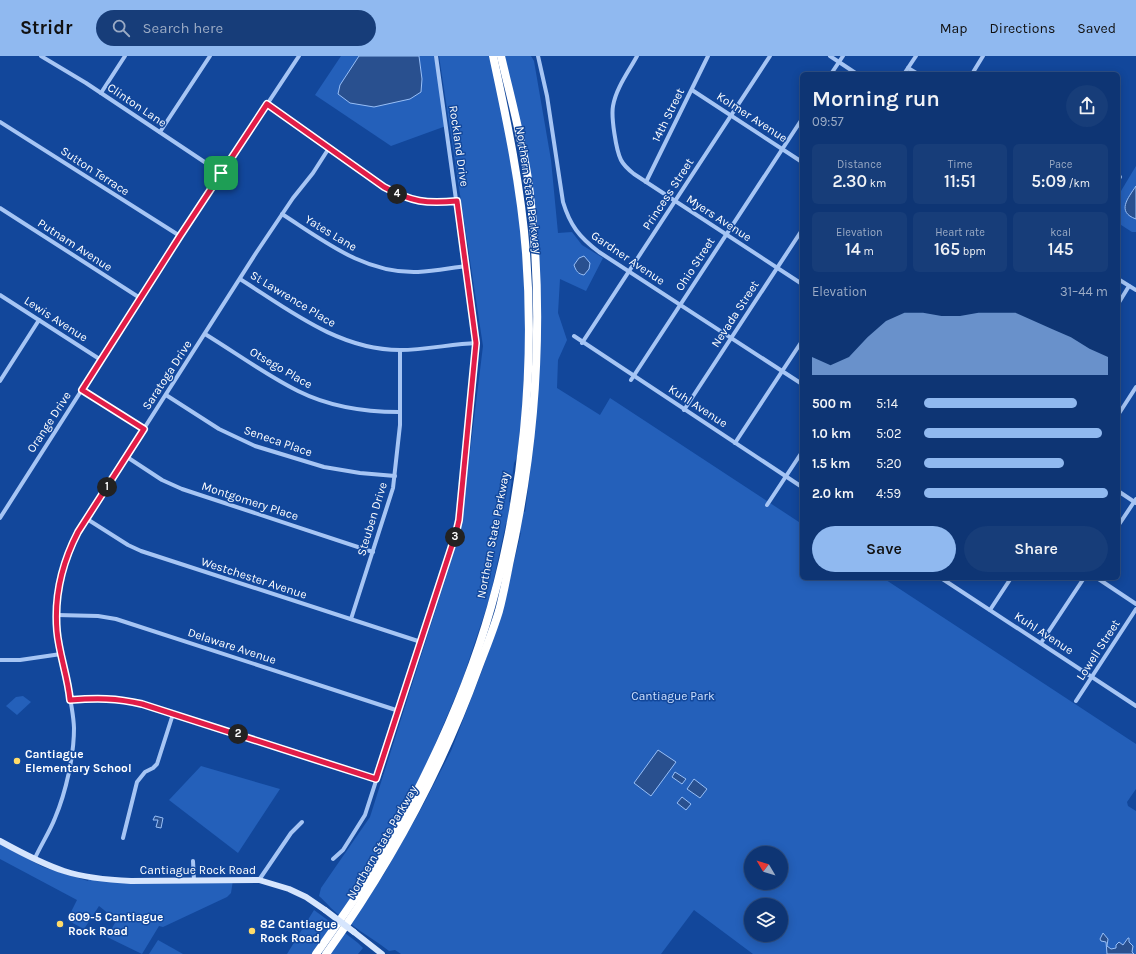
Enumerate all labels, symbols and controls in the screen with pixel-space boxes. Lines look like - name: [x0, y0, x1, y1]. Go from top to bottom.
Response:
- search box: [96, 10, 376, 46]
- text: Stridr: [20, 17, 72, 39]
- icon: search: [110, 17, 132, 39]
- text: Search here: [142, 19, 223, 37]
- text: Map: [940, 20, 968, 37]
- text: Directions: [990, 20, 1055, 37]
- text: Saved: [1077, 20, 1116, 37]
- street label: Clinton Lane: [105, 80, 169, 130]
- street label: 14th Street: [649, 85, 687, 144]
- button: share: [1066, 85, 1108, 127]
- text: Morning run: [812, 86, 940, 112]
- street label: Kolmer Avenue: [714, 89, 790, 145]
- street label: Rockland Drive: [446, 104, 472, 188]
- text: 09:57: [812, 114, 844, 129]
- street label: Northern State Parkway: [513, 125, 545, 255]
- street label: Sutton Terrace: [58, 144, 132, 198]
- street label: Princess Street: [640, 155, 697, 232]
- pin: [204, 156, 238, 190]
- text: Distance: [837, 158, 882, 171]
- text: Time: [948, 158, 972, 171]
- text: Pace: [1049, 158, 1072, 171]
- icon: arrive: [210, 162, 232, 184]
- text: 2.30: [832, 171, 867, 191]
- text: 11:51: [944, 171, 976, 191]
- text: 5:09: [1031, 171, 1066, 191]
- text: km: [867, 177, 886, 190]
- text: /km: [1066, 177, 1090, 190]
- pin: 4: [387, 184, 407, 204]
- text: 4: [394, 187, 400, 200]
- street label: Myers Avenue: [684, 192, 754, 244]
- street label: Yates Lane: [303, 212, 359, 254]
- street label: Putnam Avenue: [35, 216, 115, 274]
- text: Elevation: [836, 226, 883, 239]
- text: Heart rate: [935, 226, 985, 239]
- text: kcal: [1050, 226, 1071, 239]
- street label: Gardner Avenue: [588, 228, 668, 288]
- street label: Ohio Street: [673, 234, 718, 293]
- text: 14: [845, 239, 861, 259]
- text: 165: [934, 239, 960, 259]
- text: 145: [1048, 239, 1074, 259]
- text: m: [861, 245, 874, 258]
- text: bpm: [960, 245, 986, 258]
- street label: St Lawrence Place: [248, 268, 338, 330]
- street label: Nevada Street: [708, 278, 762, 350]
- text: Elevation: [812, 284, 867, 299]
- text: 31–44 m: [1060, 284, 1108, 299]
- street label: Lewis Avenue: [22, 293, 90, 345]
- street label: Saratoga Drive: [139, 338, 195, 412]
- street label: Otsego Place: [247, 344, 315, 392]
- street label: Kuhl Avenue: [666, 382, 730, 430]
- street label: Orange Drive: [24, 389, 74, 455]
- text: 500 m: [812, 396, 852, 411]
- text: 5:14: [876, 396, 898, 411]
- street label: Seneca Place: [242, 423, 314, 459]
- text: 1.0 km: [812, 426, 851, 441]
- text: 5:02: [876, 426, 902, 441]
- text: 1.5 km: [812, 456, 850, 471]
- text: 5:20: [876, 456, 902, 471]
- street label: Northern State Parkway: [474, 470, 512, 599]
- pin: 1: [97, 477, 117, 497]
- street label: Montgomery Place: [200, 479, 300, 523]
- text: 1: [105, 480, 109, 493]
- street label: Steuben Drive: [354, 480, 390, 558]
- text: 2.0 km: [812, 486, 854, 501]
- text: 4:59: [876, 486, 901, 501]
- button: Save: [812, 526, 956, 572]
- button: Share: [964, 526, 1108, 572]
- pin: 3: [445, 527, 465, 547]
- text: 3: [452, 530, 458, 543]
- street label: Westchester Avenue: [199, 554, 309, 602]
- street label: Kuhl Avenue: [1012, 609, 1076, 657]
- street label: Lowell Street: [1073, 617, 1123, 683]
- street label: Delaware Avenue: [186, 625, 278, 667]
- park label: Cantiague Park: [631, 689, 715, 703]
- pin: 2: [228, 724, 248, 744]
- text: 2: [235, 727, 241, 740]
- place label: Cantiague Elementary School: [25, 747, 132, 775]
- marker: Cantiague Elementary School: [12, 756, 22, 766]
- street label: Northern State Parkway: [344, 782, 420, 901]
- north arrow: [744, 846, 788, 890]
- map controls: [744, 846, 788, 942]
- street label: Cantiague Rock Road: [140, 863, 256, 877]
- button: layers: [744, 898, 788, 942]
- place label: 609-5 Cantiague Rock Road: [68, 910, 163, 938]
- place label: 82 Cantiague Rock Road: [260, 917, 337, 945]
- marker: 609-5 Cantiague Rock Road: [55, 919, 65, 929]
- marker: 82 Cantiague Rock Road: [247, 926, 257, 936]

